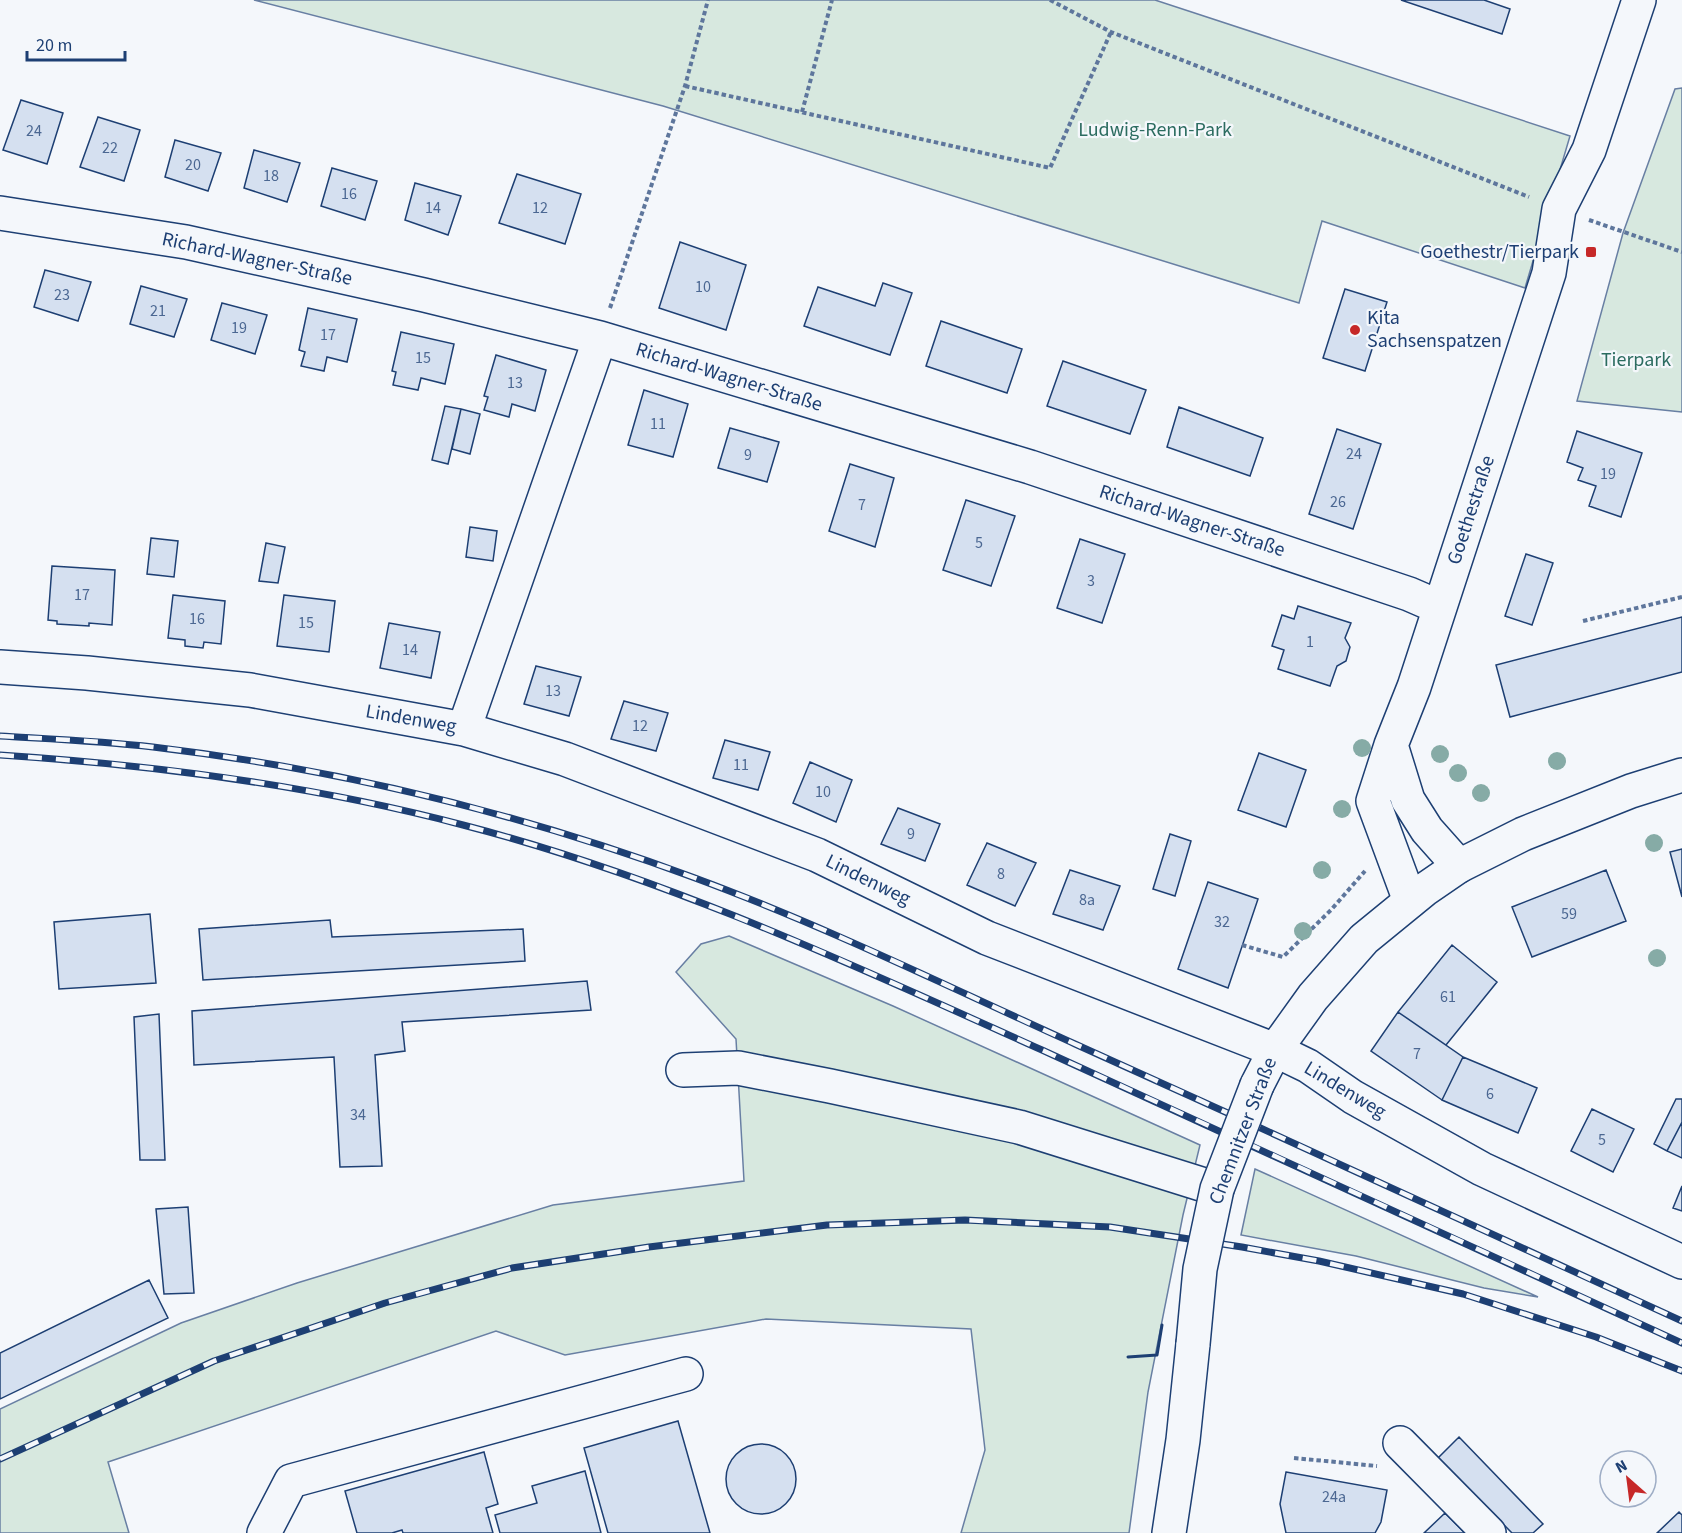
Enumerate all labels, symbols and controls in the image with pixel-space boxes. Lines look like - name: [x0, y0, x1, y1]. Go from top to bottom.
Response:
- scale bar: [27, 24, 124, 62]
- text: 20 m: [36, 33, 72, 58]
- park label: Ludwig-Renn-Park: [1078, 116, 1232, 144]
- house number: 24: [26, 120, 42, 142]
- house number: 22: [102, 137, 118, 159]
- house number: 20: [185, 154, 201, 176]
- house number: 18: [263, 165, 279, 187]
- house number: 16: [341, 183, 357, 205]
- house number: 14: [425, 197, 441, 219]
- house number: 12: [532, 197, 548, 219]
- street label: Richard-Wagner-Straße: [159, 225, 355, 293]
- place label: Goethestr/Tierpark: [1420, 238, 1579, 266]
- marker: Goethestr/Tierpark: [1584, 245, 1598, 259]
- house number: 10: [695, 276, 711, 298]
- house number: 23: [54, 284, 70, 306]
- house number: 21: [150, 300, 166, 322]
- place label: Kita Sachsenspatzen: [1367, 304, 1502, 355]
- house number: 19: [231, 317, 247, 339]
- marker: Kita Sachsenspatzen: [1348, 323, 1362, 337]
- house number: 17: [320, 324, 336, 346]
- street label: Richard-Wagner-Straße: [632, 335, 826, 419]
- park label: Tierpark: [1601, 346, 1671, 374]
- house number: 15: [415, 347, 431, 369]
- house number: 13: [507, 372, 523, 394]
- house number: 11: [650, 413, 666, 435]
- house number: 24: [1346, 443, 1362, 465]
- house number: 9: [744, 444, 752, 466]
- street label: Goethestraße: [1440, 452, 1502, 568]
- house number: 19: [1600, 463, 1616, 485]
- street label: Richard-Wagner-Straße: [1095, 478, 1289, 564]
- house number: 26: [1330, 491, 1346, 513]
- house number: 7: [858, 494, 866, 516]
- house number: 5: [975, 532, 983, 554]
- house number: 3: [1087, 570, 1095, 592]
- house number: 17: [74, 584, 90, 606]
- house number: 16: [189, 608, 205, 630]
- house number: 15: [298, 612, 314, 634]
- house number: 1: [1306, 631, 1314, 653]
- house number: 14: [402, 639, 418, 661]
- house number: 13: [545, 680, 561, 702]
- street label: Lindenweg: [363, 697, 459, 741]
- house number: 12: [632, 715, 648, 737]
- house number: 11: [733, 754, 749, 776]
- house number: 10: [815, 781, 831, 803]
- house number: 9: [907, 823, 915, 845]
- street label: Lindenweg: [821, 847, 915, 913]
- house number: 8: [997, 863, 1005, 885]
- house number: 8a: [1079, 889, 1095, 911]
- house number: 59: [1561, 903, 1577, 925]
- house number: 32: [1214, 911, 1230, 933]
- house number: 61: [1440, 986, 1456, 1008]
- house number: 7: [1413, 1043, 1421, 1065]
- street label: Chemnitzer Straße: [1202, 1053, 1284, 1209]
- street label: Lindenweg: [1299, 1054, 1391, 1126]
- house number: 6: [1486, 1083, 1494, 1105]
- house number: 34: [350, 1104, 366, 1126]
- house number: 5: [1598, 1129, 1606, 1151]
- north arrow: [1598, 1449, 1658, 1509]
- text: N: [1612, 1454, 1631, 1479]
- house number: 24a: [1322, 1486, 1346, 1508]

